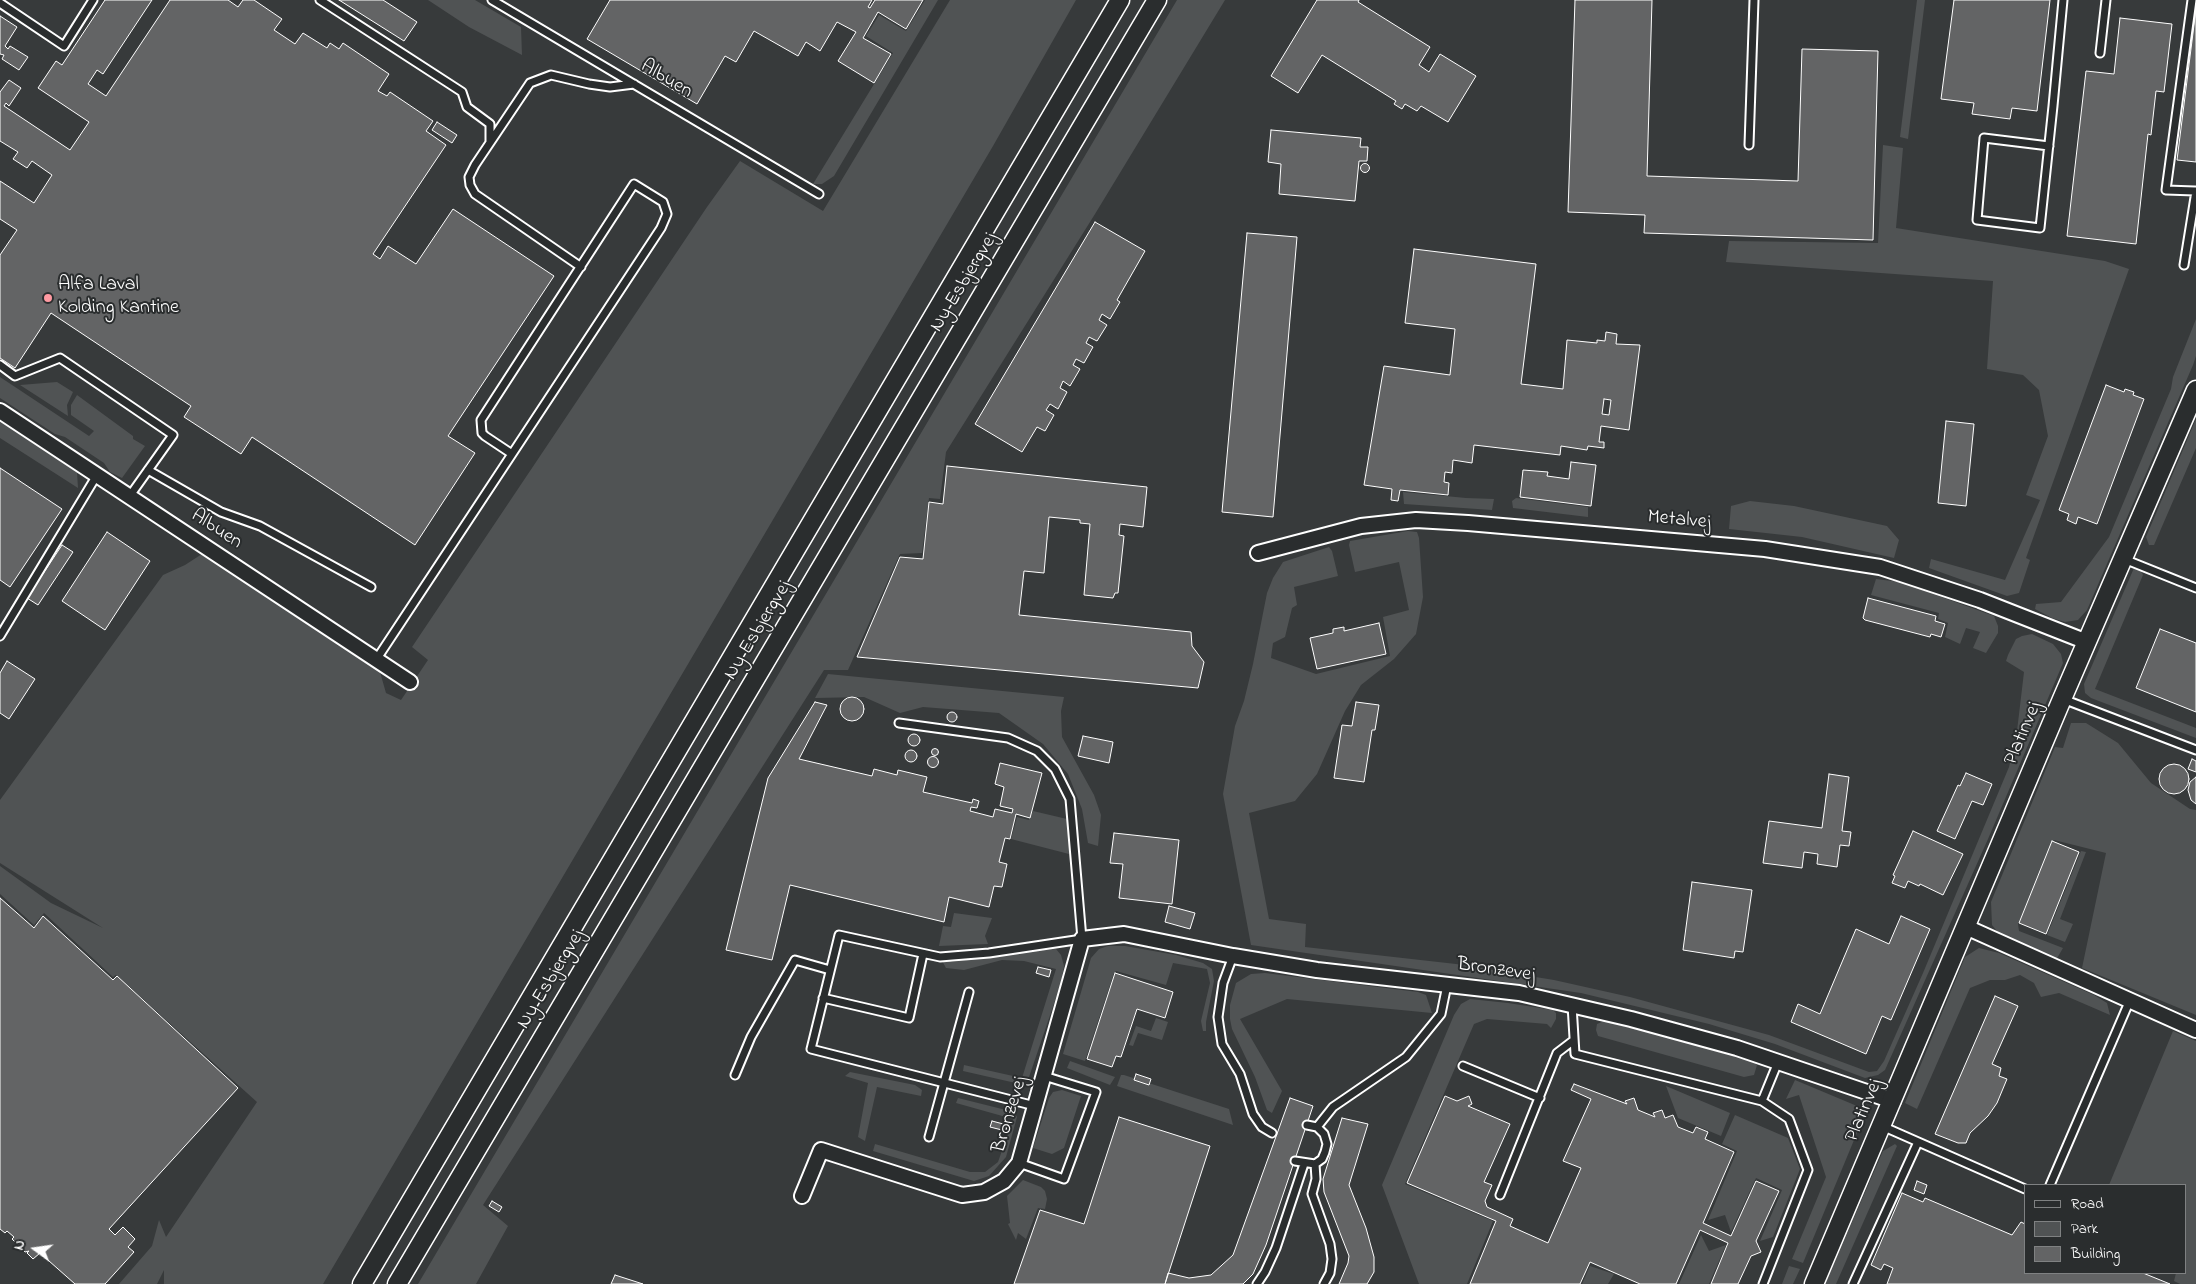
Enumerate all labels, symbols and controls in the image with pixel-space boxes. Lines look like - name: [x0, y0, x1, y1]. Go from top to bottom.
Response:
- street label: Albuen: [636, 55, 696, 105]
- street label: Ny Esbjergvej: [926, 229, 1004, 337]
- place label: Alfa Laval Kolding Kantine: [58, 274, 179, 321]
- marker: Alfa Laval Kolding Kantine: [42, 292, 54, 304]
- street label: Albuen: [186, 505, 246, 555]
- street label: Metalvej: [1646, 506, 1712, 536]
- street label: Ny Esbjergvej: [720, 577, 798, 685]
- street label: Platinvej: [2000, 699, 2048, 769]
- street label: Ny Esbjergvej: [513, 926, 591, 1034]
- street label: Bronzevej: [1455, 954, 1537, 988]
- street label: Bronzevej: [988, 1074, 1034, 1156]
- street label: Platinvej: [1841, 1076, 1889, 1146]
- legend: [2024, 1184, 2186, 1274]
- text: Road: [2071, 1193, 2104, 1215]
- text: Park: [2071, 1218, 2098, 1240]
- north arrow: [10, 1224, 60, 1274]
- text: N: [9, 1238, 31, 1252]
- text: Building: [2071, 1243, 2120, 1265]

